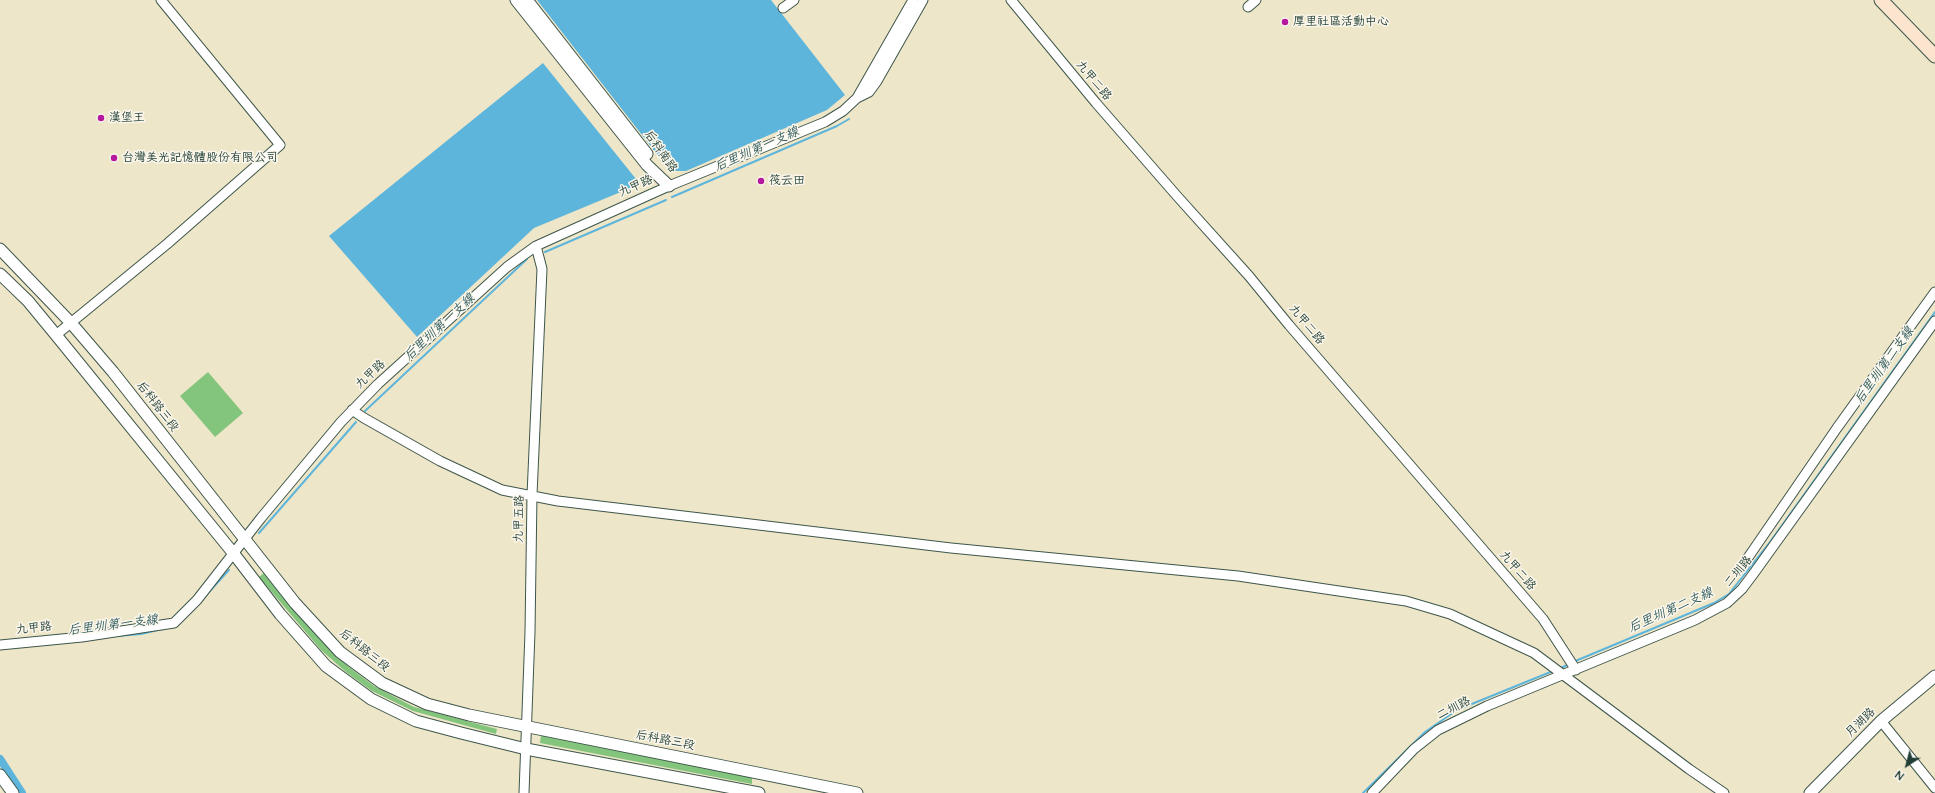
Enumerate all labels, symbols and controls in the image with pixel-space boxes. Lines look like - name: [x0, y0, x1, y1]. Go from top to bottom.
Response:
- place label: 厚里社區活動中心: [1293, 15, 1389, 29]
- marker: 厚里社區活動中心: [1280, 17, 1290, 27]
- street label: 九甲二路: [1072, 58, 1114, 104]
- place label: 漢堡王: [109, 111, 145, 125]
- marker: 漢堡王: [96, 113, 106, 123]
- water label: 后里圳第一支線: [712, 124, 802, 176]
- street label: 后科南路: [640, 128, 680, 176]
- place label: 台灣美光記憶體股份有限公司: [122, 151, 278, 165]
- marker: 台灣美光記憶體股份有限公司: [109, 153, 119, 163]
- street label: 九甲路: [617, 173, 655, 201]
- place label: 筏云田: [769, 174, 805, 188]
- marker: 筏云田: [756, 176, 766, 186]
- water label: 后里圳第一支線: [401, 291, 479, 365]
- street label: 九甲二路: [1285, 302, 1327, 348]
- water label: 后里圳第二支線: [1852, 325, 1918, 407]
- street label: 九甲路: [353, 357, 389, 393]
- street label: 后科路三段: [133, 379, 181, 435]
- street label: 九甲五路: [512, 495, 528, 543]
- street label: 九甲二路: [1496, 548, 1538, 594]
- street label: 二圳路: [1722, 554, 1756, 590]
- water label: 后里圳第二支線: [1626, 585, 1716, 637]
- water label: 后里圳第一支線: [67, 613, 159, 639]
- street label: 九甲路: [15, 620, 53, 638]
- street label: 后科路三段: [336, 627, 392, 675]
- street label: 二圳路: [1435, 694, 1473, 724]
- street label: 月湖路: [1843, 705, 1879, 741]
- street label: 后科路三段: [634, 728, 696, 754]
- north arrow: [1887, 745, 1927, 785]
- text: N: [1892, 767, 1907, 783]

